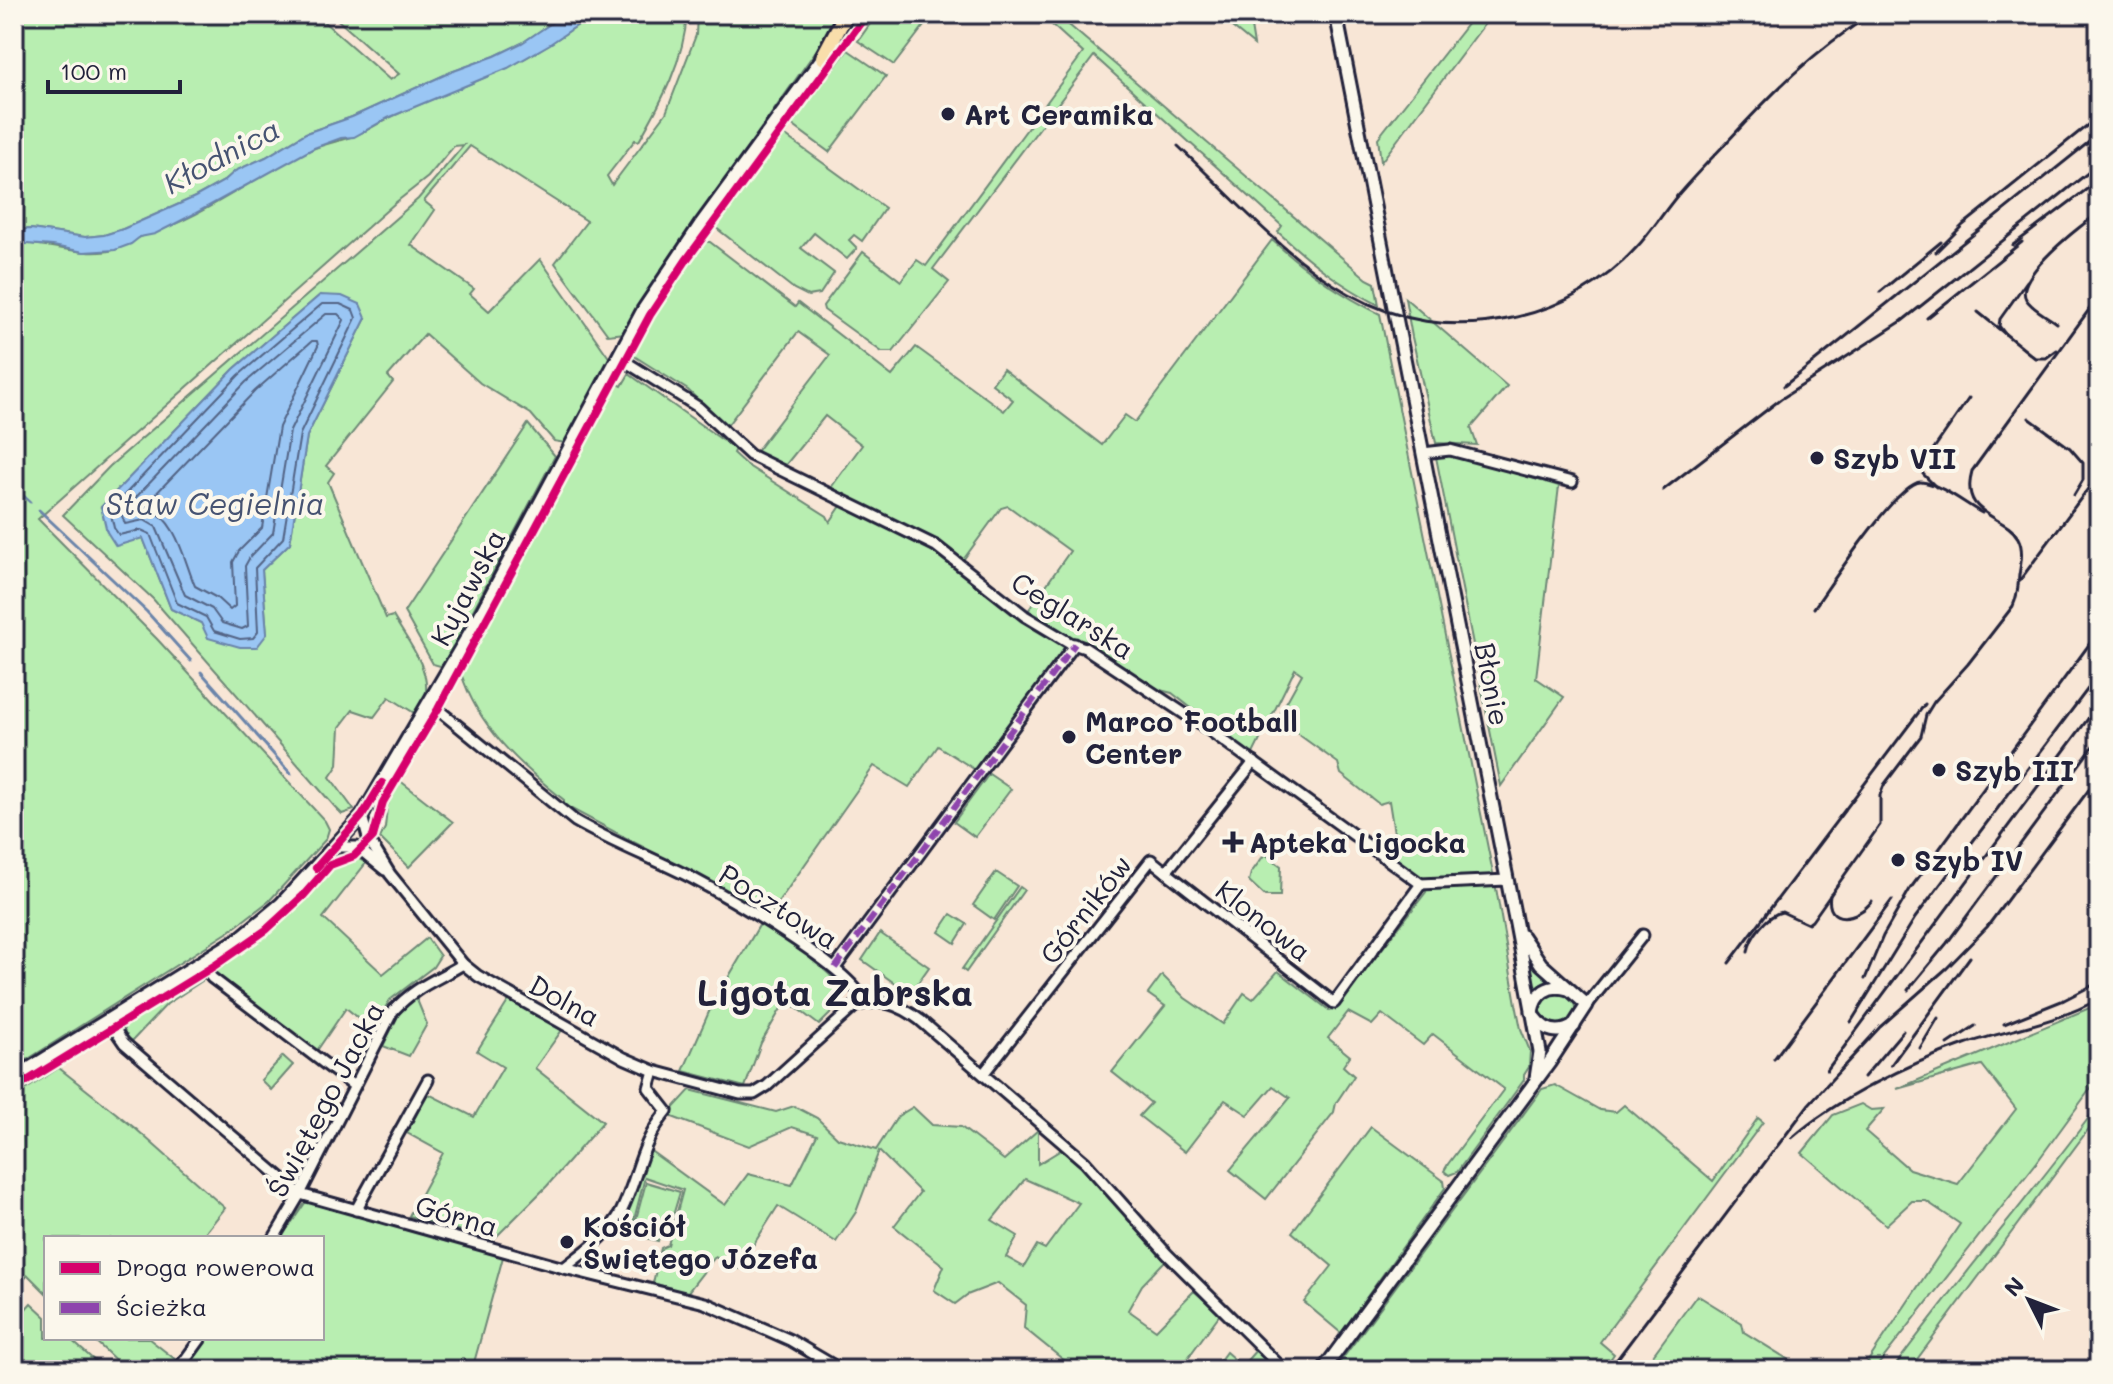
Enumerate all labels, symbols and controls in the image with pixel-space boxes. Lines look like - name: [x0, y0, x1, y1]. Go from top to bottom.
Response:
- scale bar: [48, 44, 180, 94]
- text: 100 m: [60, 55, 127, 86]
- place label: Art Ceramika: [964, 96, 1154, 132]
- marker: Art Ceramika: [939, 105, 957, 123]
- water label: Kłodnica: [156, 108, 286, 202]
- place label: Szyb VII: [1833, 440, 1957, 477]
- marker: Szyb VII: [1808, 449, 1826, 467]
- water label: Staw Cegielnia: [106, 483, 324, 523]
- street label: Kujawska: [421, 523, 513, 651]
- street label: Ceglarska: [1005, 563, 1141, 667]
- street label: Błonie: [1467, 639, 1519, 729]
- place label: Marco Football Center: [1085, 703, 1298, 771]
- marker: Marco Football Center: [1060, 728, 1078, 746]
- place label: Szyb III: [1955, 752, 2074, 789]
- marker: Szyb III: [1930, 761, 1948, 779]
- place label: Apteka Ligocka: [1249, 824, 1466, 860]
- marker: Apteka Ligocka: [1224, 833, 1242, 851]
- place label: Szyb IV: [1914, 842, 2023, 879]
- street label: Górników: [1031, 847, 1139, 971]
- marker: Szyb IV: [1889, 851, 1907, 869]
- street label: Pocztowa: [713, 855, 845, 957]
- street label: Klonowa: [1209, 871, 1319, 969]
- street label: Dolna: [523, 966, 607, 1034]
- district label: Ligota Zabrska: [697, 968, 973, 1015]
- street label: Świętego Jacka: [258, 995, 392, 1203]
- street label: Górna: [411, 1186, 503, 1244]
- place label: Kościół Świętego Józefa: [583, 1208, 818, 1276]
- marker: Kościół Świętego Józefa: [558, 1233, 576, 1251]
- legend: [44, 1236, 324, 1340]
- text: Droga rowerowa: [116, 1251, 315, 1282]
- north arrow: [1989, 1260, 2069, 1340]
- text: N: [1997, 1270, 2030, 1302]
- text: Ścieżka: [116, 1291, 207, 1322]

